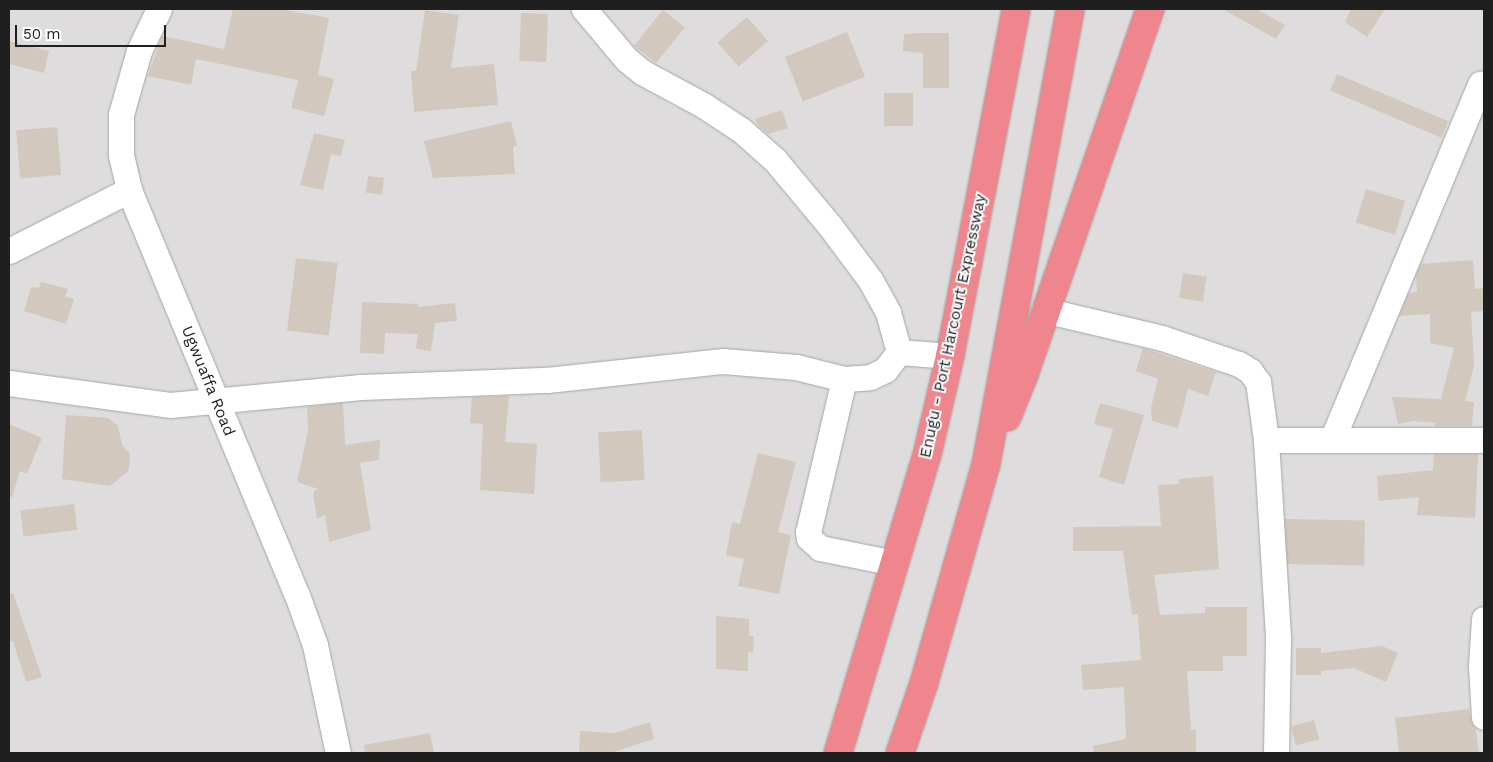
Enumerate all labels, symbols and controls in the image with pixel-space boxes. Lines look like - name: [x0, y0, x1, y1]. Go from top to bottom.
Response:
- scale bar: [18, 15, 169, 47]
- text: 50 m: [23, 25, 60, 43]
- street label: Enugu - Port Harcourt Expressway: [916, 192, 990, 460]
- street label: Ugwuaffa Road: [177, 323, 239, 439]

